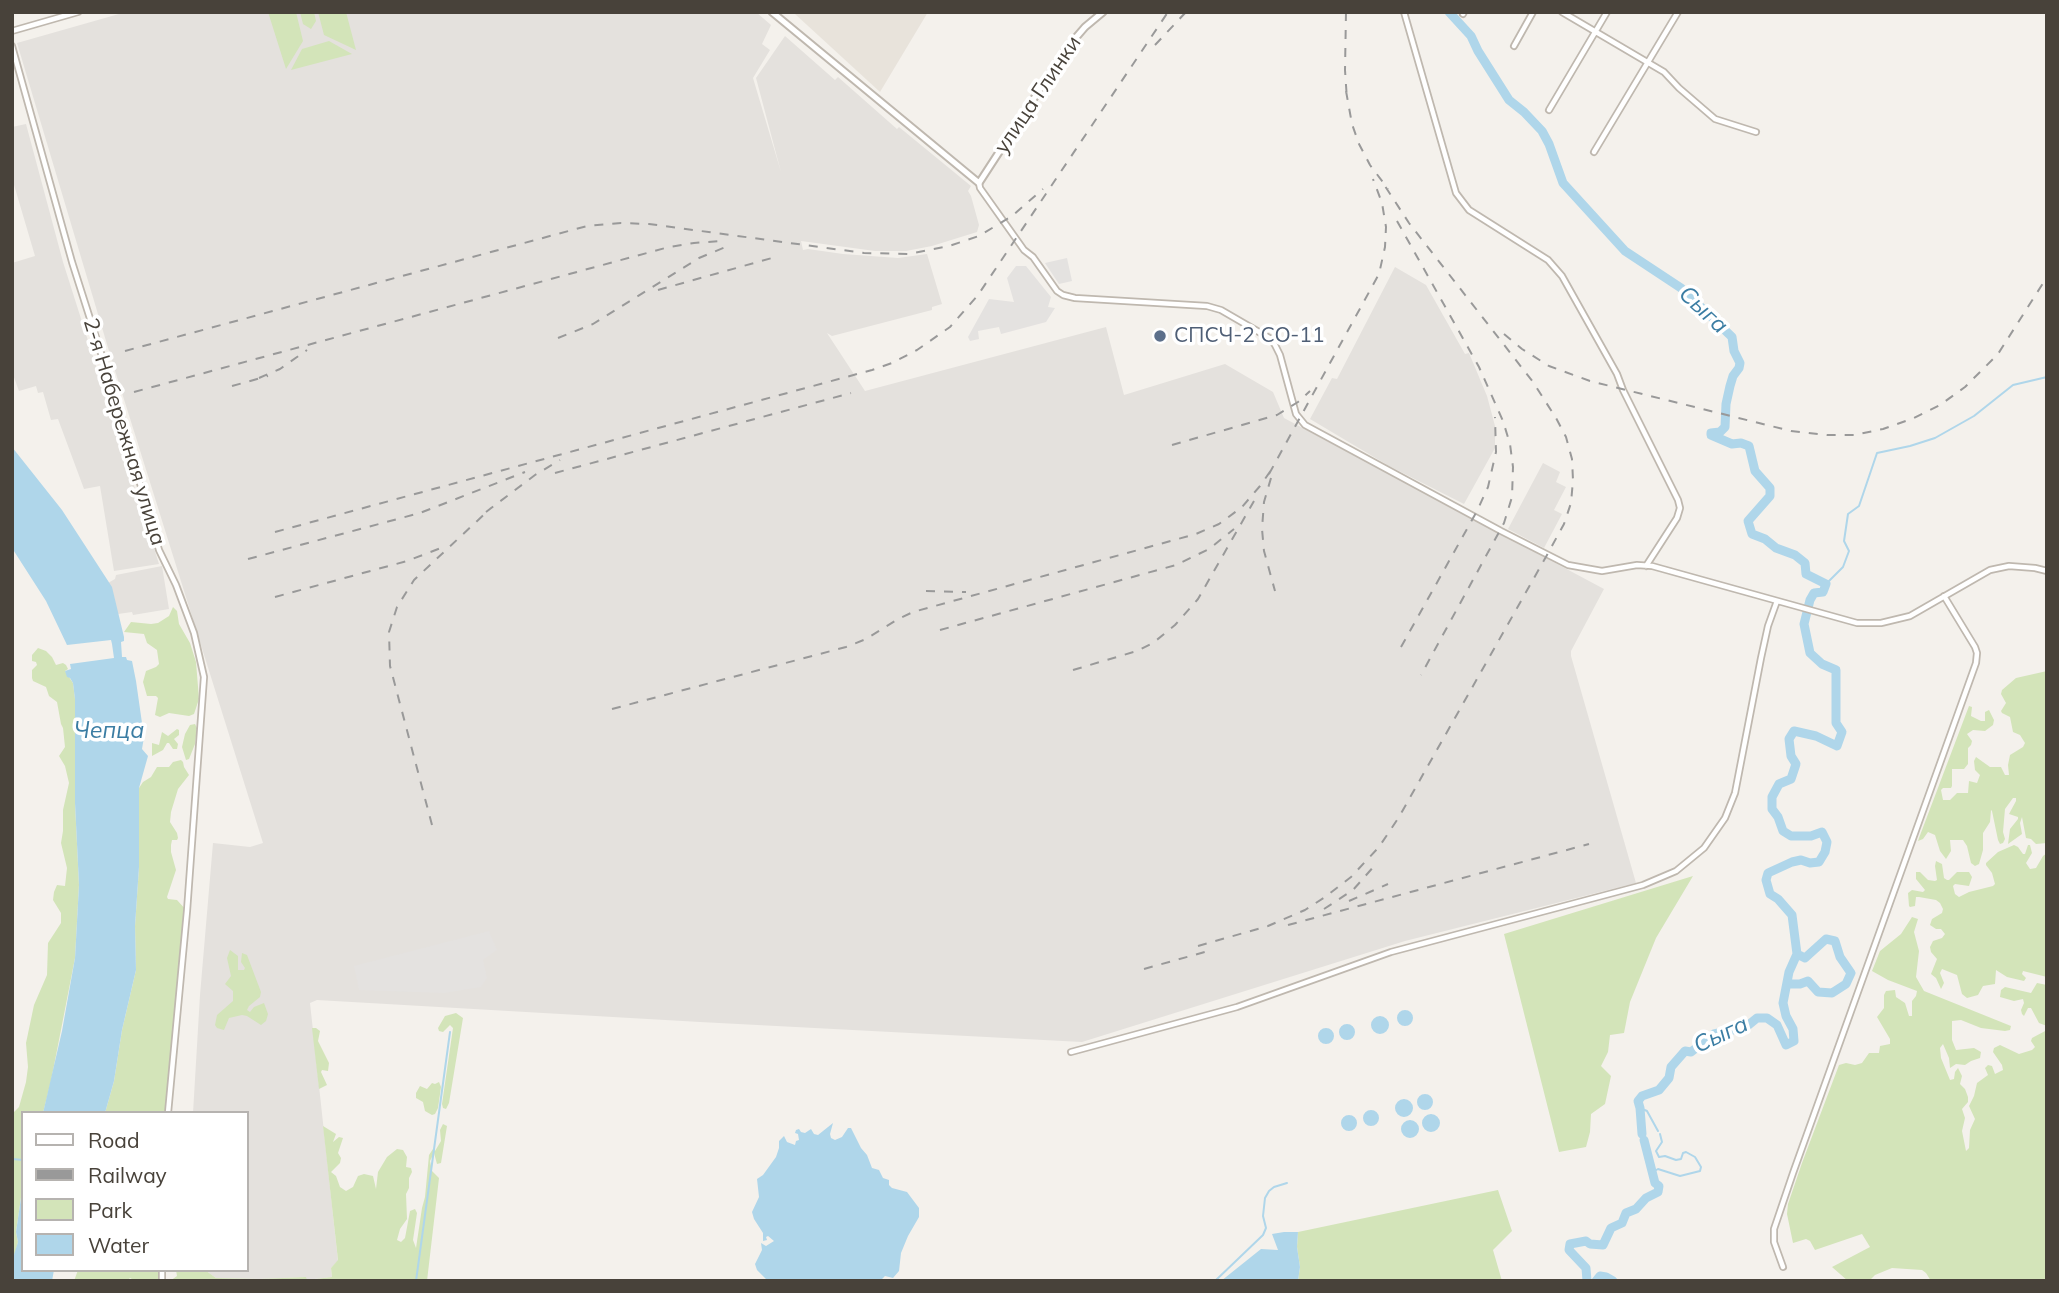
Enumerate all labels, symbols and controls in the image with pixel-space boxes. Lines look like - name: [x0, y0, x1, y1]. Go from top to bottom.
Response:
- street label: улица Глинки: [989, 31, 1087, 159]
- water label: Сыга: [1673, 280, 1733, 340]
- street label: 2-я Набережная улица: [77, 315, 171, 549]
- place label: СПСЧ-2 СО-11: [1174, 323, 1324, 349]
- marker: СПСЧ-2 СО-11: [1152, 328, 1168, 344]
- water label: Чепца: [74, 717, 144, 745]
- water label: Сыга: [1689, 1010, 1753, 1060]
- legend: [21, 1111, 248, 1272]
- text: Road: [88, 1127, 139, 1153]
- text: Railway: [88, 1162, 167, 1188]
- text: Park: [88, 1197, 132, 1223]
- text: Water: [88, 1232, 149, 1258]

